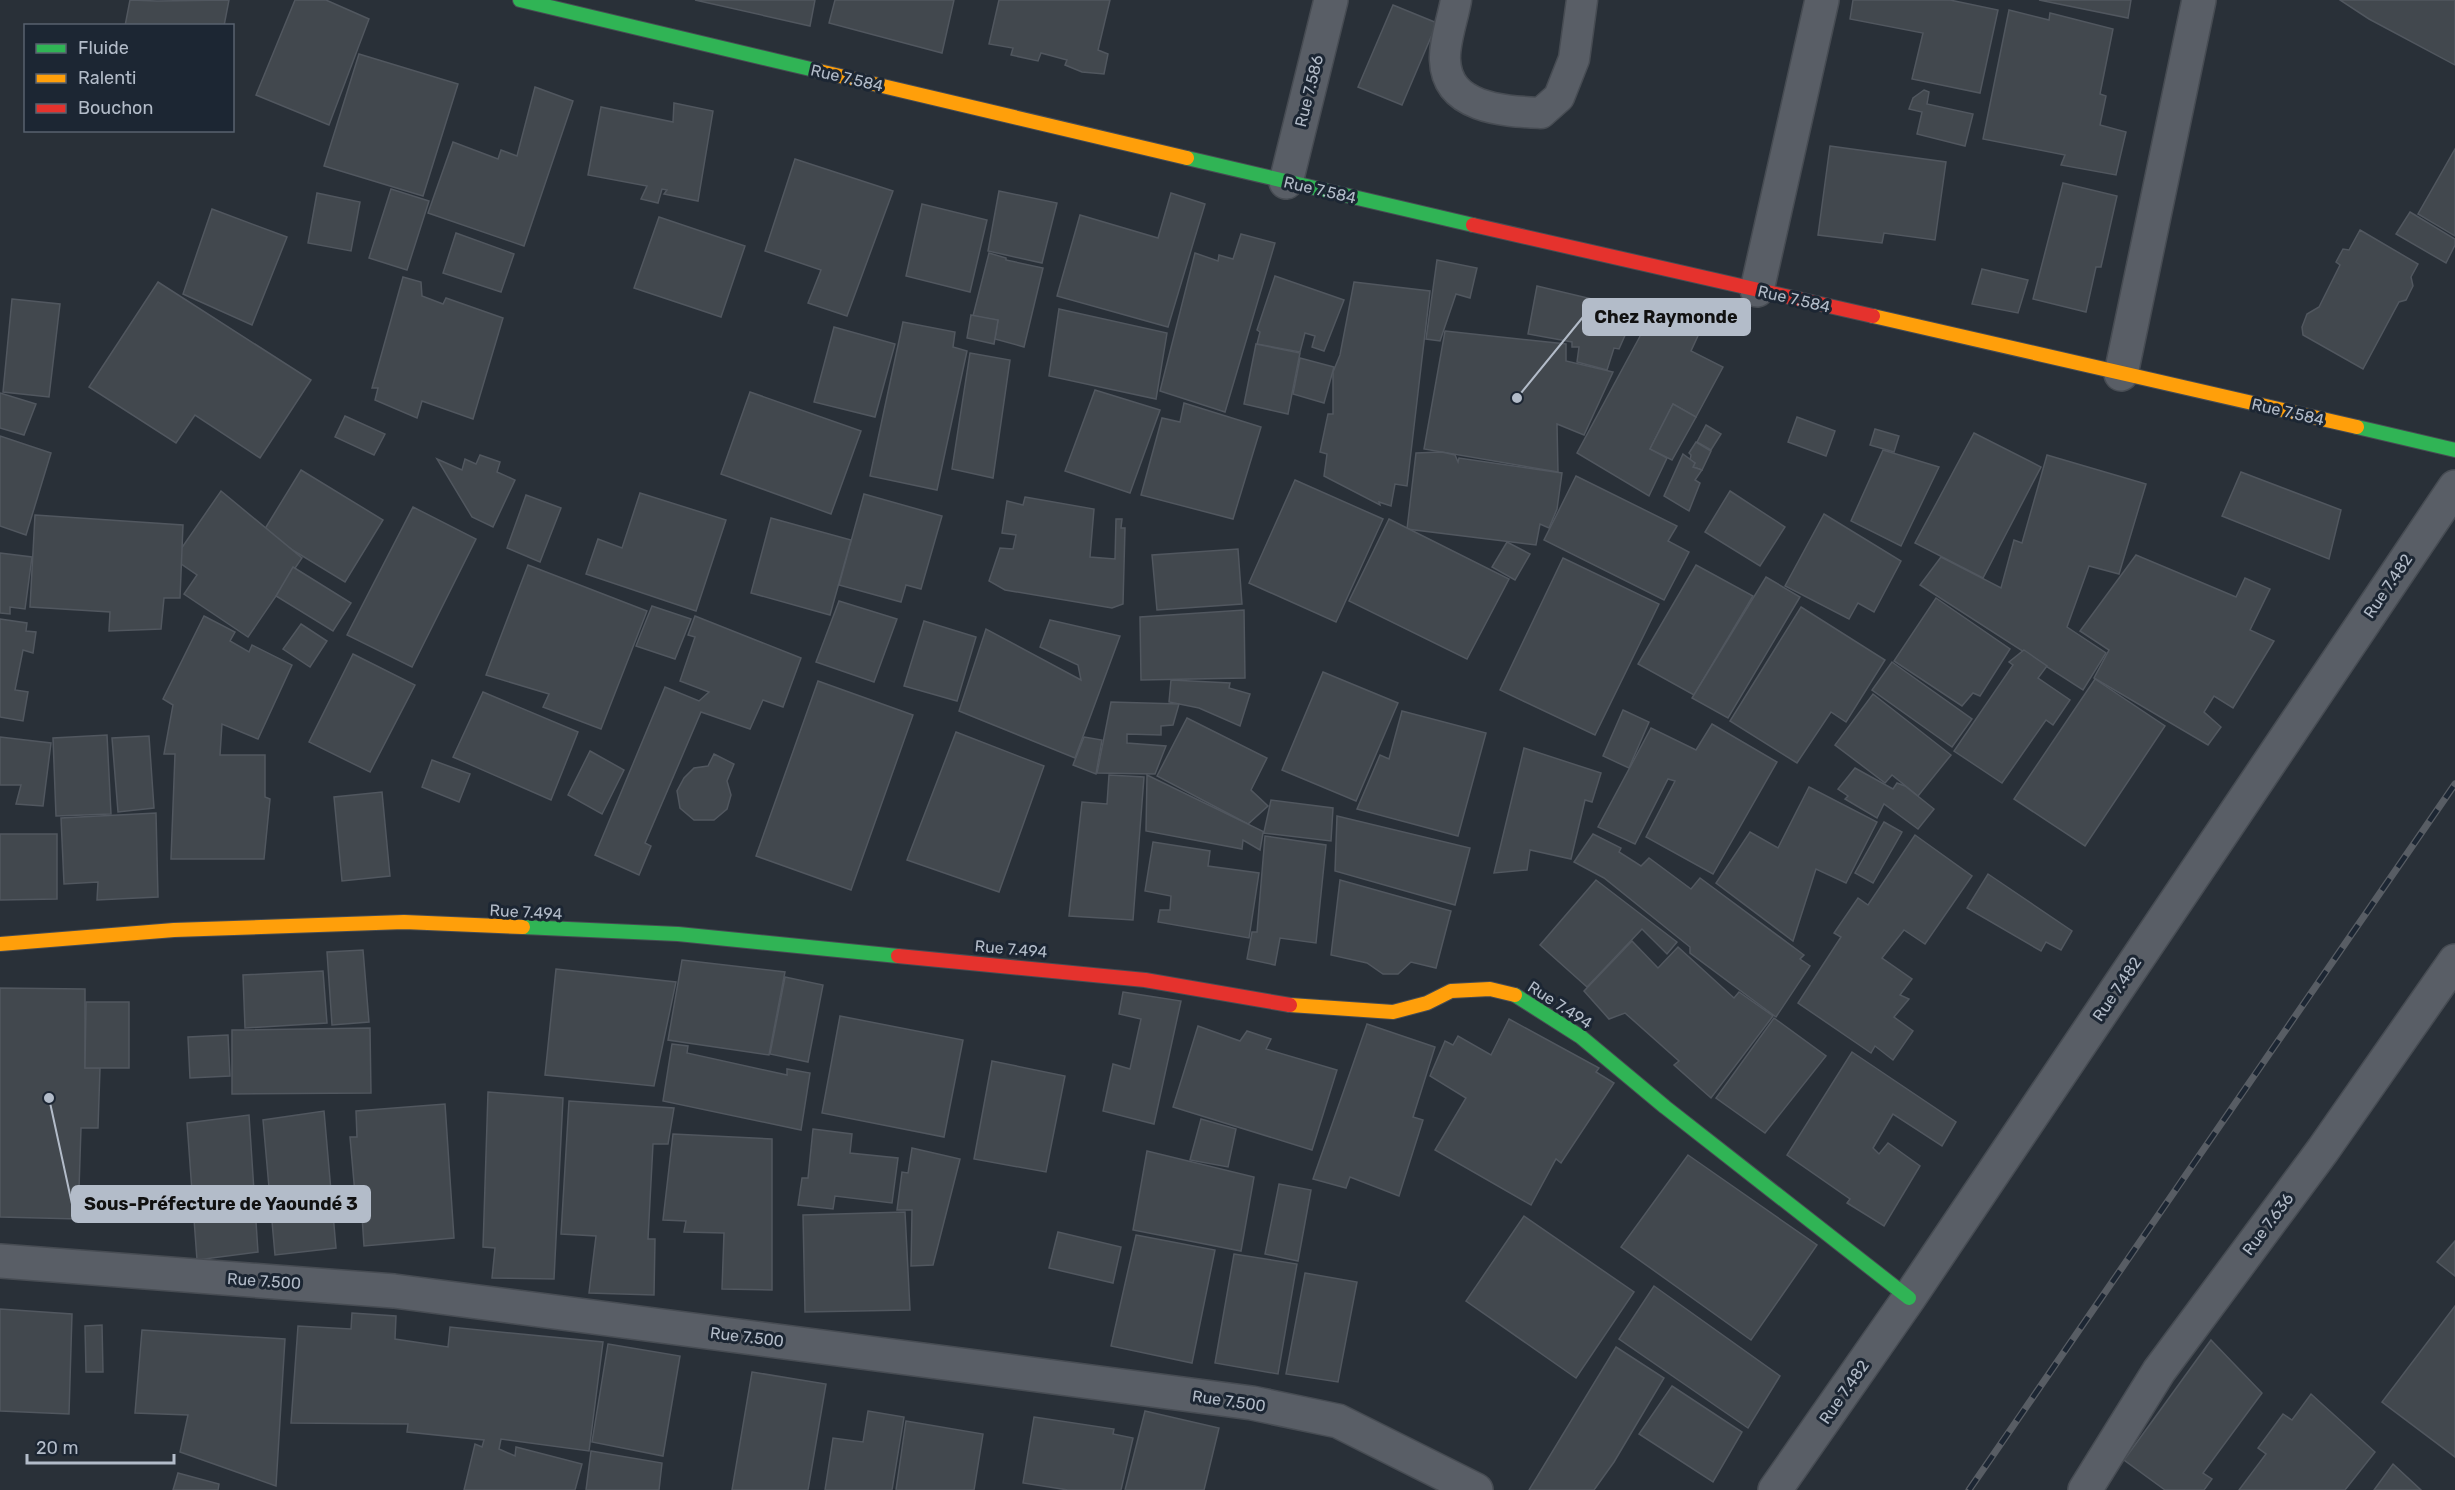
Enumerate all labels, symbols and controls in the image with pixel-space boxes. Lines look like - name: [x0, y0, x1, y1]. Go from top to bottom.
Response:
- legend: [24, 24, 234, 132]
- text: Fluide: [78, 37, 129, 59]
- street label: Rue 7.586: [1291, 53, 1327, 129]
- street label: Rue 7.584: [809, 60, 885, 96]
- text: Ralenti: [78, 67, 136, 89]
- text: Bouchon: [78, 97, 153, 119]
- street label: Rue 7.584: [1282, 172, 1358, 208]
- street label: Rue 7.584: [1756, 281, 1832, 317]
- callout: Chez Raymonde: [1583, 299, 1750, 335]
- text: Chez Raymonde: [1594, 306, 1738, 328]
- street label: Rue 7.584: [2250, 394, 2326, 430]
- street label: Rue 7.482: [2360, 550, 2416, 622]
- street label: Rue 7.494: [489, 901, 563, 923]
- street label: Rue 7.494: [974, 936, 1048, 962]
- street label: Rue 7.482: [2089, 953, 2145, 1025]
- street label: Rue 7.494: [1524, 977, 1596, 1033]
- callout: Sous-Préfecture de Yaoundé 3: [72, 1186, 370, 1222]
- street label: Rue 7.636: [2238, 1189, 2298, 1259]
- text: Sous-Préfecture de Yaoundé 3: [84, 1193, 358, 1215]
- street label: Rue 7.500: [226, 1269, 302, 1293]
- street label: Rue 7.500: [709, 1323, 785, 1351]
- street label: Rue 7.482: [1815, 1356, 1873, 1428]
- street label: Rue 7.500: [1191, 1386, 1267, 1416]
- scale bar: [27, 1427, 174, 1465]
- text: 20 m: [36, 1437, 78, 1459]

